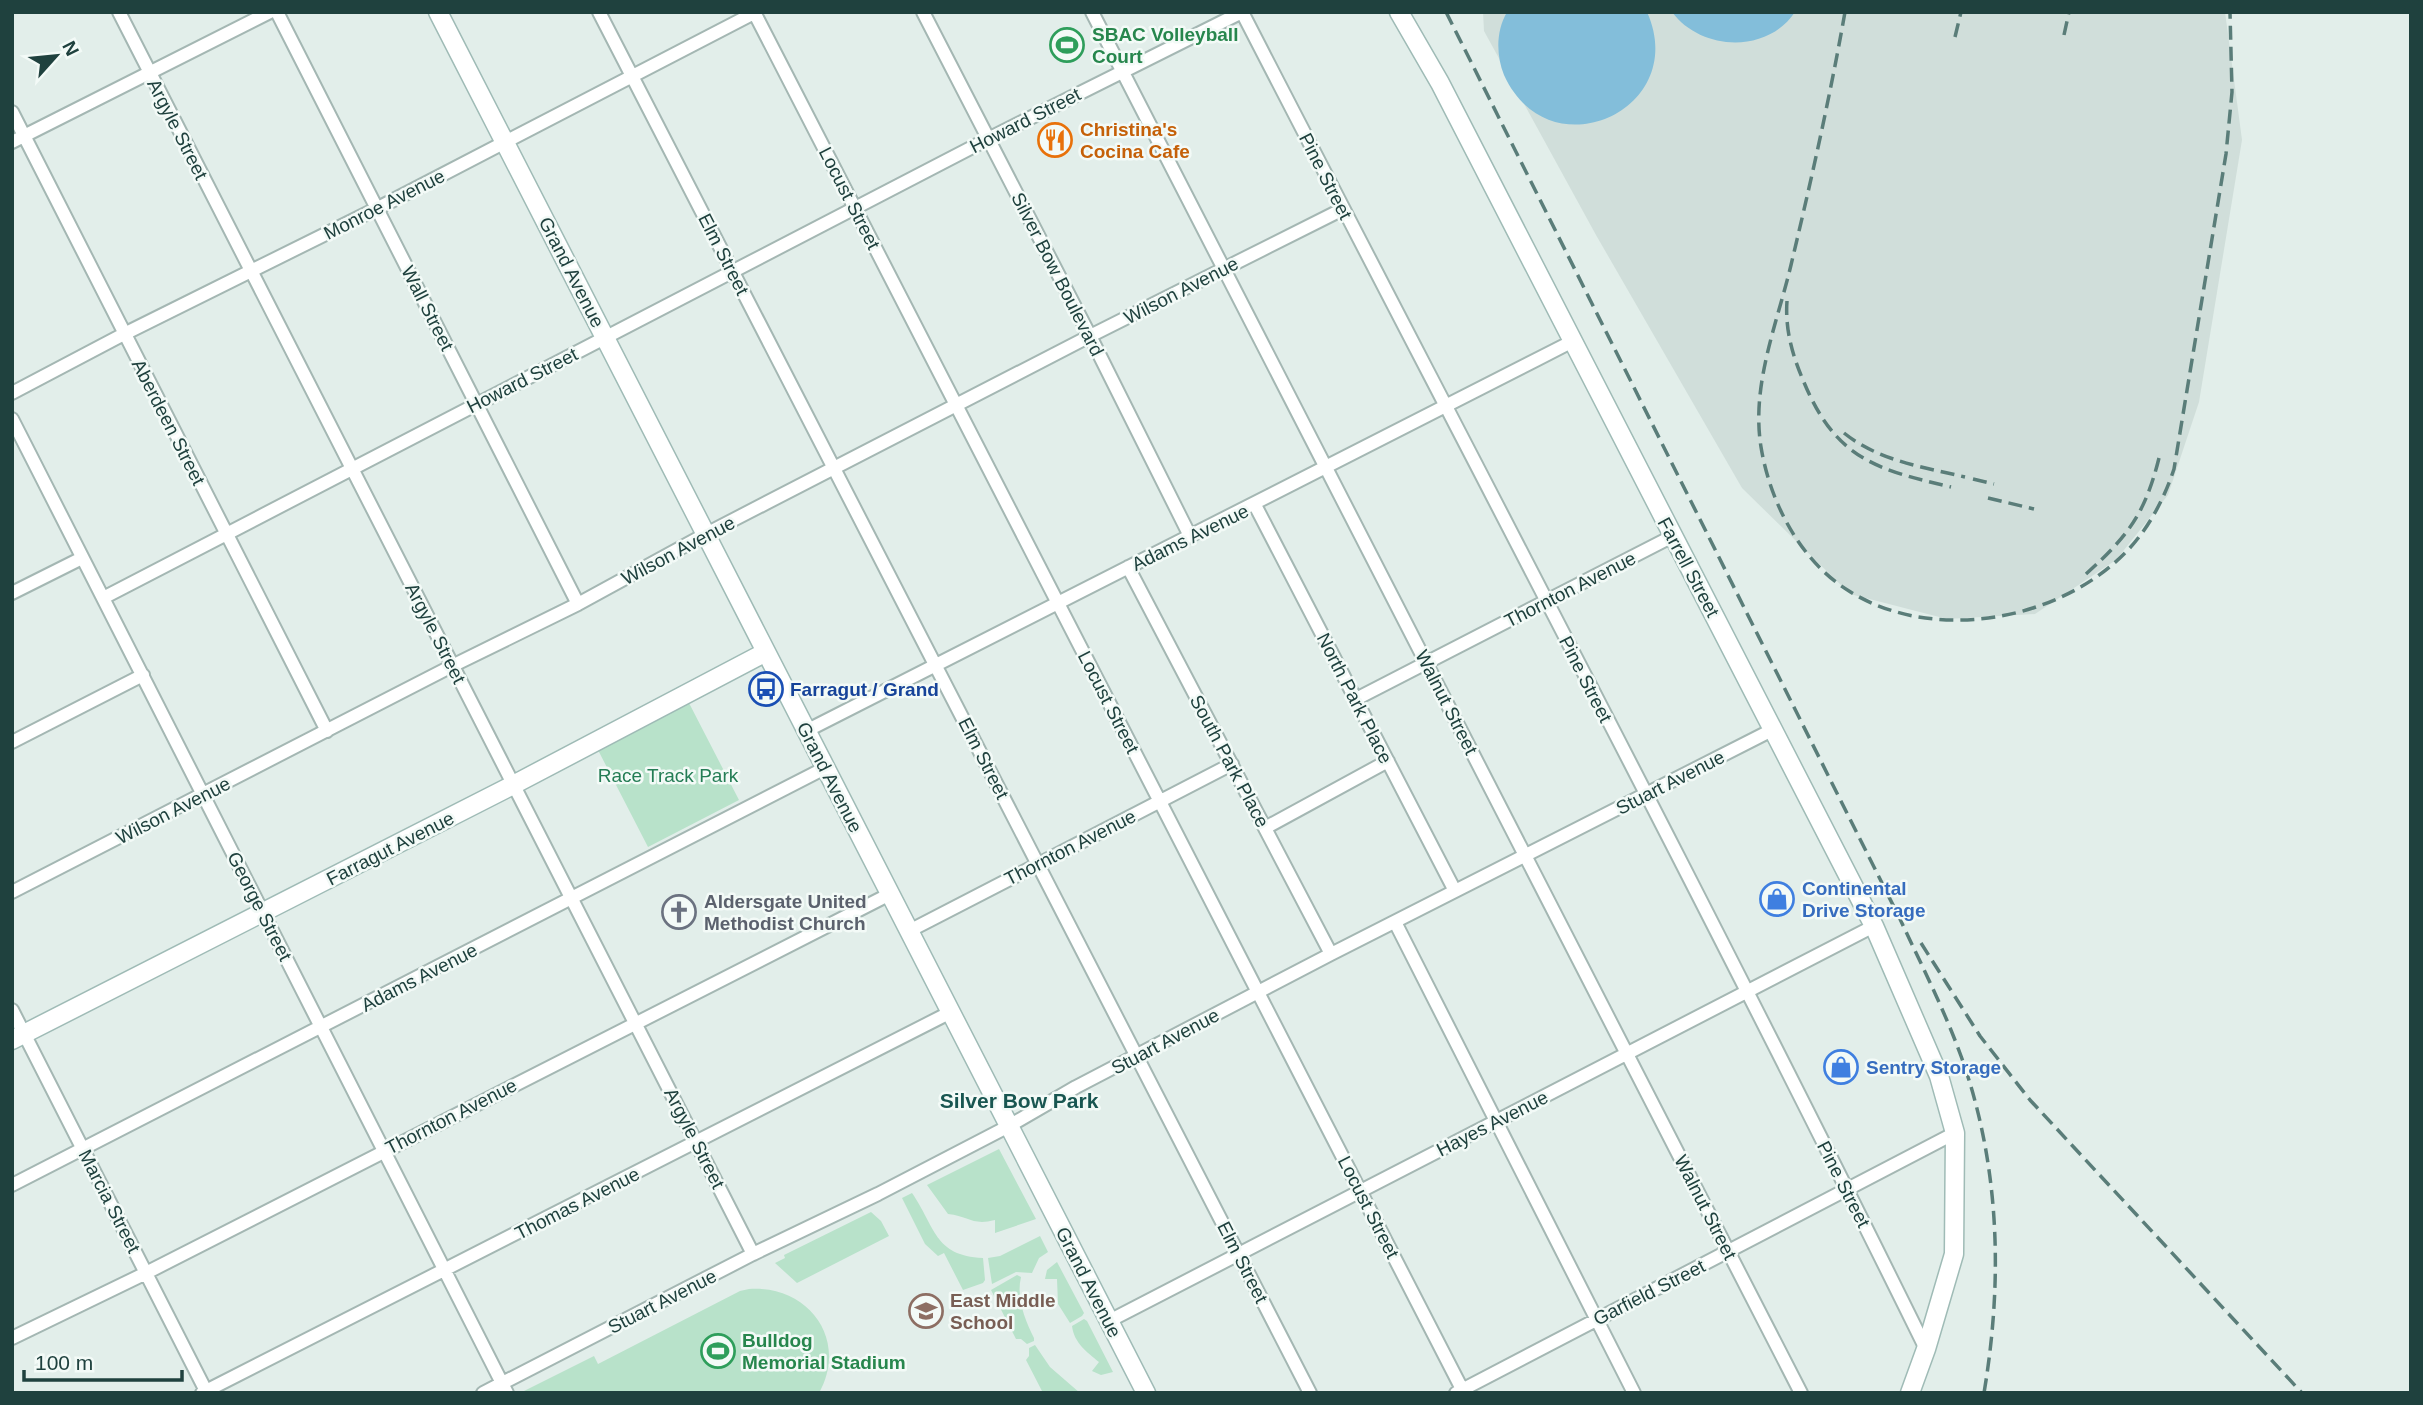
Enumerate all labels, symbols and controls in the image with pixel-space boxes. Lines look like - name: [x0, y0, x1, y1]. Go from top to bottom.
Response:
- north arrow: [21, 21, 91, 91]
- place label: SBAC Volleyball Court: [1092, 24, 1238, 67]
- sports icon: SBAC Volleyball Court: [1048, 26, 1086, 64]
- text: N: [58, 38, 83, 59]
- street label: Argyle Street: [143, 76, 212, 184]
- street label: Howard Street: [966, 83, 1085, 157]
- place label: Christina's Cocina Cafe: [1080, 119, 1190, 162]
- restaurant icon: Christina's Cocina Cafe: [1036, 121, 1074, 159]
- street label: Pine Street: [1295, 130, 1357, 224]
- street label: Locust Street: [815, 144, 885, 254]
- street label: Monroe Avenue: [320, 165, 448, 244]
- street label: Silver Bow Boulevard: [1007, 189, 1108, 359]
- street label: Elm Street: [694, 210, 753, 299]
- street label: Grand Avenue: [535, 213, 608, 331]
- street label: Wilson Avenue: [1121, 253, 1242, 328]
- street label: Wall Street: [397, 262, 458, 355]
- street label: Howard Street: [463, 343, 582, 417]
- street label: Aberdeen Street: [128, 356, 210, 489]
- street label: Adams Avenue: [1128, 500, 1252, 575]
- street label: Wilson Avenue: [618, 512, 739, 589]
- street label: Farrell Street: [1654, 514, 1724, 621]
- street label: Thornton Avenue: [1501, 547, 1639, 632]
- street label: Argyle Street: [401, 580, 470, 688]
- street label: North Park Place: [1313, 629, 1397, 767]
- street label: Pine Street: [1555, 633, 1617, 727]
- street label: Walnut Street: [1411, 646, 1482, 759]
- street label: Locust Street: [1074, 648, 1144, 758]
- bus stop icon: Farragut / Grand: [747, 670, 785, 708]
- place label: Farragut / Grand: [790, 679, 939, 700]
- street label: South Park Place: [1186, 691, 1273, 831]
- street label: Elm Street: [954, 714, 1013, 803]
- street label: Grand Avenue: [793, 718, 866, 836]
- street label: Stuart Avenue: [1612, 746, 1728, 819]
- park label: Race Track Park: [598, 765, 739, 786]
- street label: Wilson Avenue: [113, 773, 234, 848]
- street label: Thornton Avenue: [1001, 805, 1139, 890]
- street label: Farragut Avenue: [323, 807, 457, 890]
- street label: George Street: [223, 848, 296, 965]
- place label: Continental Drive Storage: [1802, 878, 1926, 921]
- shop icon: Continental Drive Storage: [1758, 880, 1796, 918]
- place label: Aldersgate United Methodist Church: [704, 891, 867, 934]
- church icon: Aldersgate United Methodist Church: [660, 893, 698, 931]
- street label: Adams Avenue: [358, 939, 481, 1016]
- street label: Stuart Avenue: [1108, 1004, 1223, 1079]
- shop icon: Sentry Storage: [1822, 1048, 1860, 1086]
- place label: Sentry Storage: [1866, 1057, 2001, 1078]
- street label: Thornton Avenue: [382, 1074, 520, 1159]
- street label: Argyle Street: [660, 1085, 729, 1193]
- street label: Hayes Avenue: [1433, 1086, 1551, 1161]
- district label: Silver Bow Park: [940, 1089, 1099, 1112]
- street label: Pine Street: [1813, 1138, 1875, 1232]
- street label: Marcia Street: [75, 1146, 145, 1257]
- street label: Walnut Street: [1670, 1151, 1741, 1264]
- street label: Locust Street: [1334, 1153, 1404, 1263]
- street label: Thomas Avenue: [511, 1163, 643, 1244]
- street label: Elm Street: [1213, 1218, 1272, 1307]
- street label: Grand Avenue: [1052, 1223, 1125, 1341]
- street label: Garfield Street: [1590, 1255, 1709, 1330]
- street label: Stuart Avenue: [604, 1265, 720, 1338]
- place label: East Middle School: [950, 1290, 1056, 1333]
- school or university icon: East Middle School: [907, 1292, 945, 1330]
- place label: Bulldog Memorial Stadium: [742, 1330, 906, 1373]
- sports icon: Bulldog Memorial Stadium: [699, 1332, 737, 1370]
- scale bar: [24, 1338, 182, 1382]
- text: 100 m: [35, 1351, 93, 1374]

